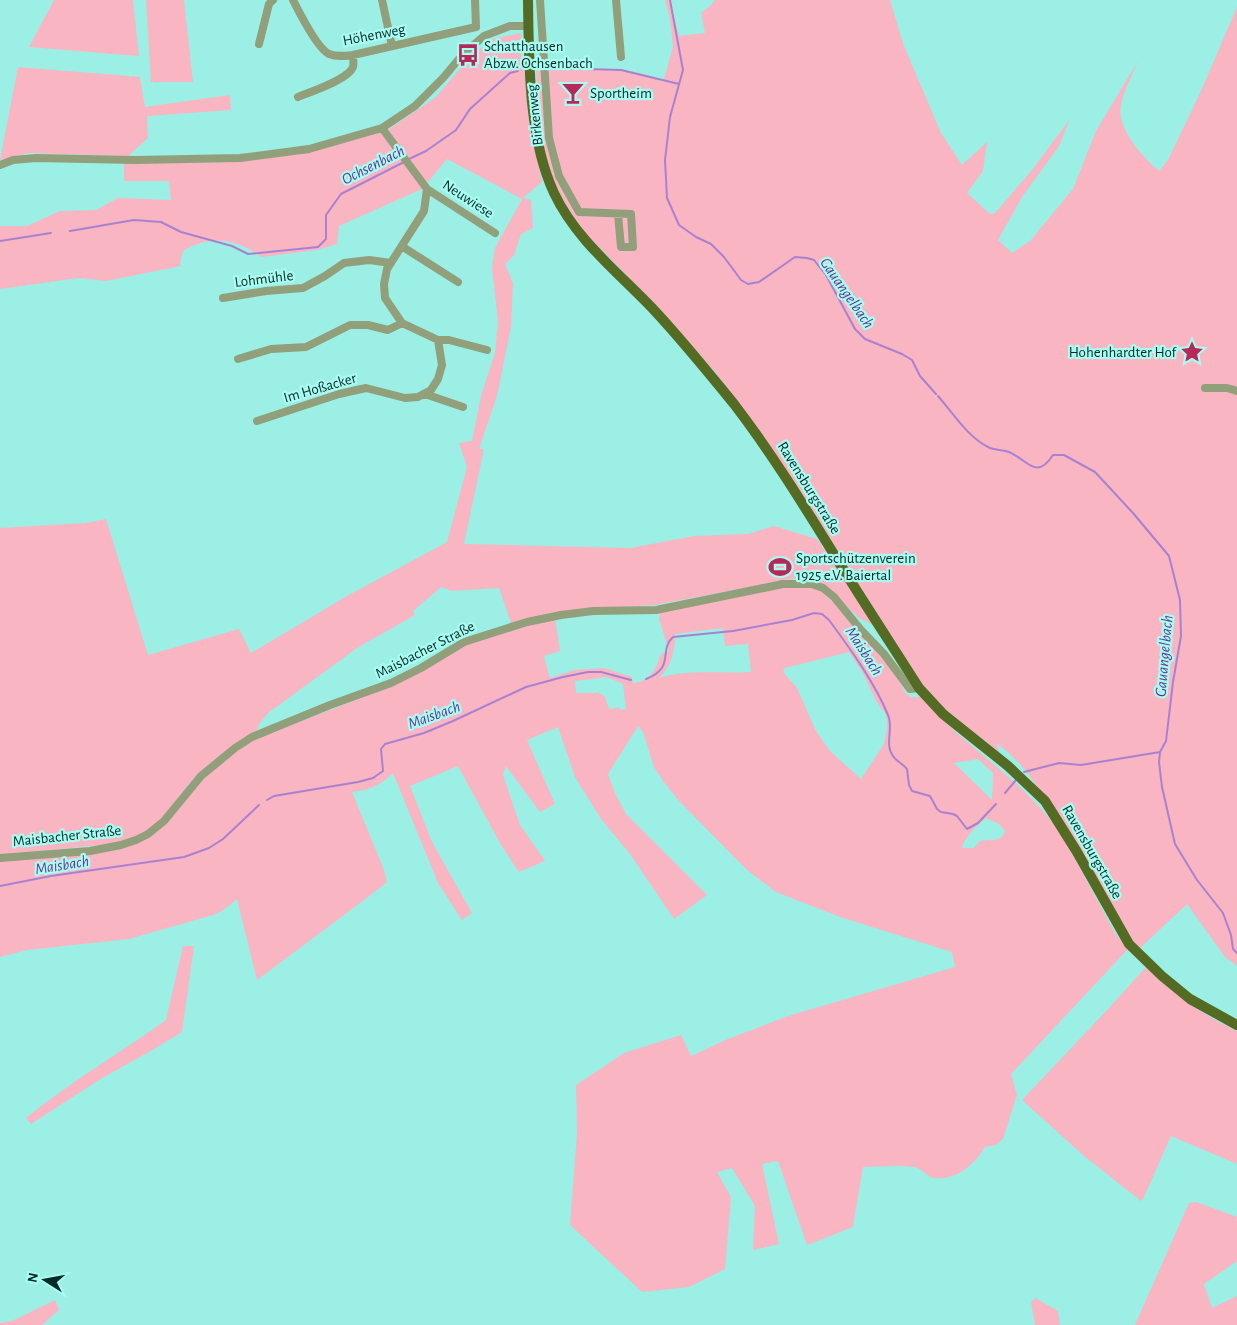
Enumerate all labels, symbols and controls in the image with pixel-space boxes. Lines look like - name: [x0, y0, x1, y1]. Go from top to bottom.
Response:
- street label: Höhenweg: [341, 21, 407, 48]
- place label: Schatthausen Abzw. Ochsenbach: [484, 39, 593, 71]
- bus stop icon: Schatthausen Abzw. Ochsenbach: [455, 42, 481, 68]
- bar icon: Sportheim: [560, 80, 586, 106]
- street label: Birkenweg: [524, 83, 546, 146]
- place label: Sportheim: [590, 86, 652, 101]
- water label: Ochsenbach: [339, 142, 407, 188]
- street label: Neuwiese: [440, 177, 496, 221]
- water label: Gauangelbach: [817, 255, 877, 331]
- street label: Lohmühle: [234, 268, 294, 290]
- place icon: Hohenhardter Hof: [1179, 339, 1205, 365]
- place label: Hohenhardter Hof: [1069, 345, 1177, 360]
- street label: Im Hoßacker: [282, 370, 358, 406]
- street label: Ravensburgstraße: [775, 439, 843, 537]
- place label: Sportschützenverein 1925 e.V. Baiertal: [796, 551, 916, 583]
- sports icon: Sportschützenverein 1925 e.V. Baiertal: [767, 554, 793, 580]
- water label: Gauangelbach: [1152, 614, 1176, 698]
- street label: Maisbacher Straße: [373, 619, 477, 681]
- water label: Maisbach: [843, 624, 885, 678]
- water label: Maisbach: [406, 698, 462, 732]
- street label: Ravensburgstraße: [1059, 802, 1125, 902]
- street label: Maisbacher Straße: [12, 823, 122, 849]
- water label: Maisbach: [34, 853, 90, 877]
- north arrow: [20, 1255, 70, 1305]
- text: N: [25, 1272, 41, 1284]

